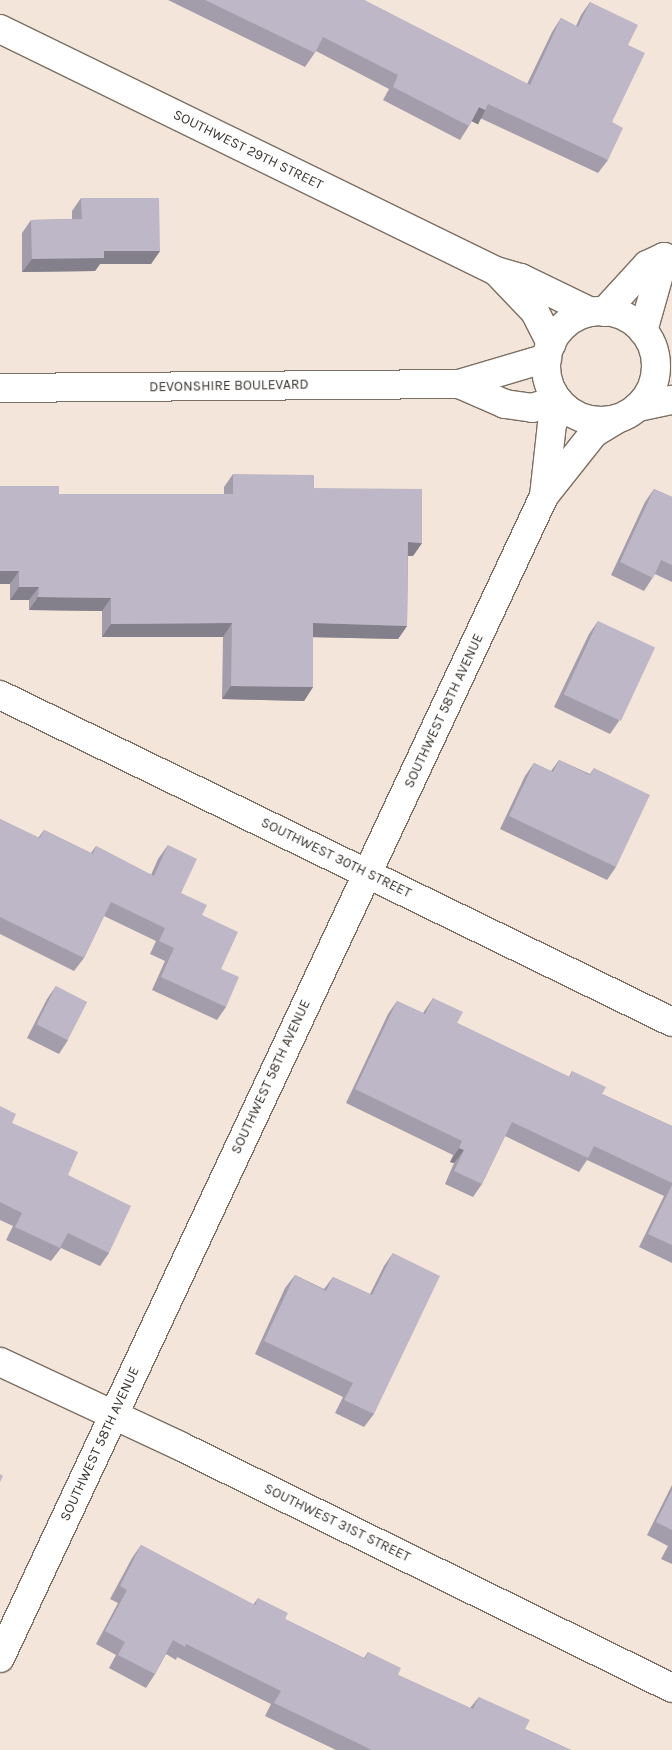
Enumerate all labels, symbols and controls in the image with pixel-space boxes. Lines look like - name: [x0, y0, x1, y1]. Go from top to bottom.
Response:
- street label: SOUTHWEST 29TH STREET: [170, 106, 326, 194]
- street label: DEVONSHIRE BOULEVARD: [149, 376, 309, 396]
- street label: SOUTHWEST 58TH AVENUE: [401, 631, 487, 791]
- street label: SOUTHWEST 30TH STREET: [258, 814, 414, 902]
- street label: SOUTHWEST 58TH AVENUE: [228, 997, 314, 1157]
- street label: SOUTHWEST 58TH AVENUE: [57, 1364, 143, 1524]
- street label: SOUTHWEST 31ST STREET: [261, 1480, 413, 1566]

